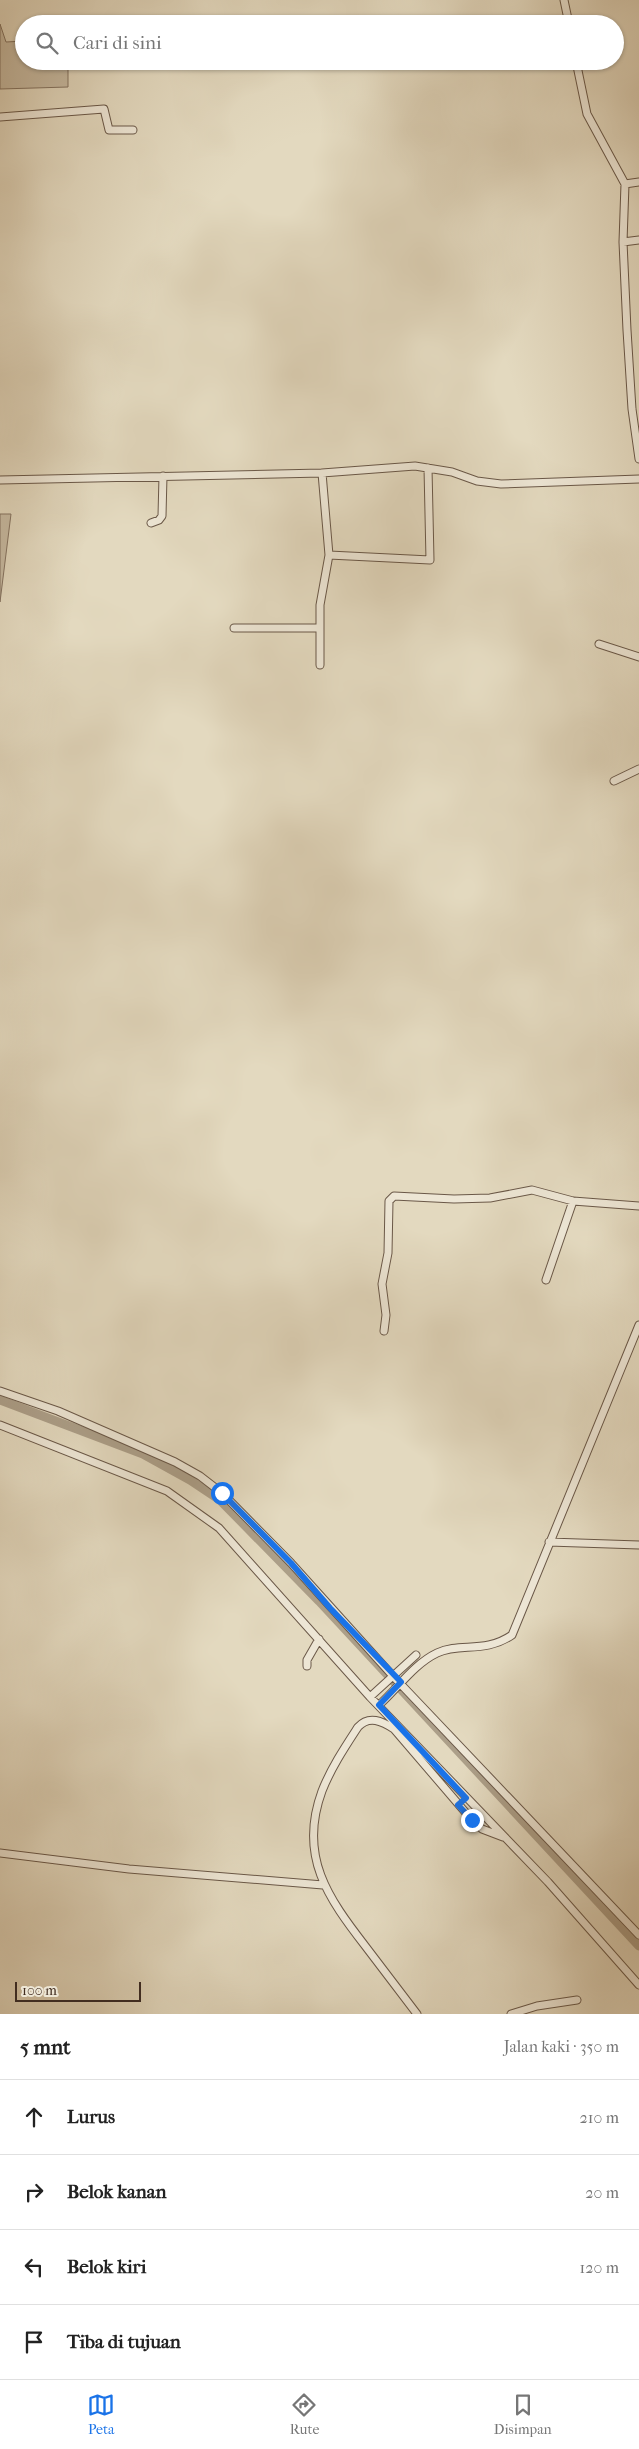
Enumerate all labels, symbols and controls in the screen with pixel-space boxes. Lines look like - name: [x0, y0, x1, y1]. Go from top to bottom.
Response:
- search box: [15, 15, 624, 70]
- icon: search: [33, 29, 61, 57]
- text: Cari di sini: [73, 32, 162, 54]
- route start: [211, 1482, 234, 1505]
- route end: [461, 1809, 484, 1832]
- scale bar: [15, 1979, 141, 2002]
- text: 100 m: [22, 1982, 57, 1999]
- text: 5 mnt: [20, 2035, 71, 2059]
- text: Jalan kaki · 350 m: [504, 2037, 619, 2056]
- icon: ahead: [20, 2103, 48, 2131]
- text: Lurus: [67, 2106, 115, 2128]
- text: 210 m: [580, 2108, 619, 2127]
- icon: right: [20, 2178, 48, 2206]
- text: Belok kanan: [67, 2181, 167, 2203]
- text: 20 m: [585, 2183, 619, 2202]
- icon: left: [20, 2253, 48, 2281]
- text: Belok kiri: [67, 2256, 146, 2278]
- text: 120 m: [580, 2258, 619, 2277]
- icon: arrive: [20, 2328, 48, 2356]
- text: Tiba di tujuan: [67, 2331, 181, 2353]
- tab: Peta: [87, 2391, 115, 2438]
- tab: Rute: [290, 2391, 319, 2438]
- tab: Disimpan: [494, 2391, 552, 2438]

